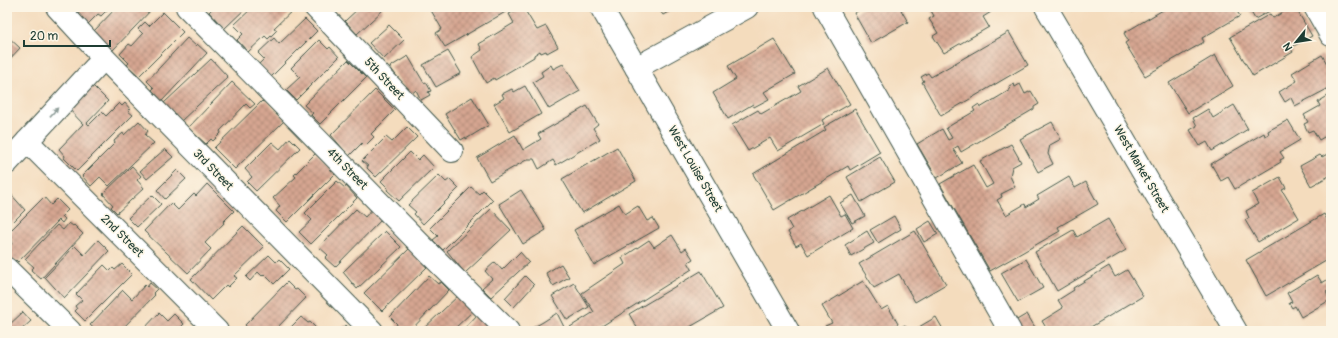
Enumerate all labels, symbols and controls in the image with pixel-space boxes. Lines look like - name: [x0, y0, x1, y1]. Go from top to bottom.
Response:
- scale bar: [24, 22, 110, 48]
- north arrow: [1276, 22, 1316, 62]
- text: 20 m: [30, 29, 59, 44]
- text: N: [1280, 40, 1295, 53]
- street label: 5th Street: [361, 55, 407, 103]
- one-way arrow: [49, 107, 59, 117]
- street label: West Louise Street: [664, 123, 726, 215]
- street label: West Market Street: [1110, 123, 1172, 215]
- street label: 4th Street: [323, 145, 371, 193]
- street label: 3rd Street: [190, 146, 236, 194]
- street label: 2nd Street: [97, 211, 147, 261]

